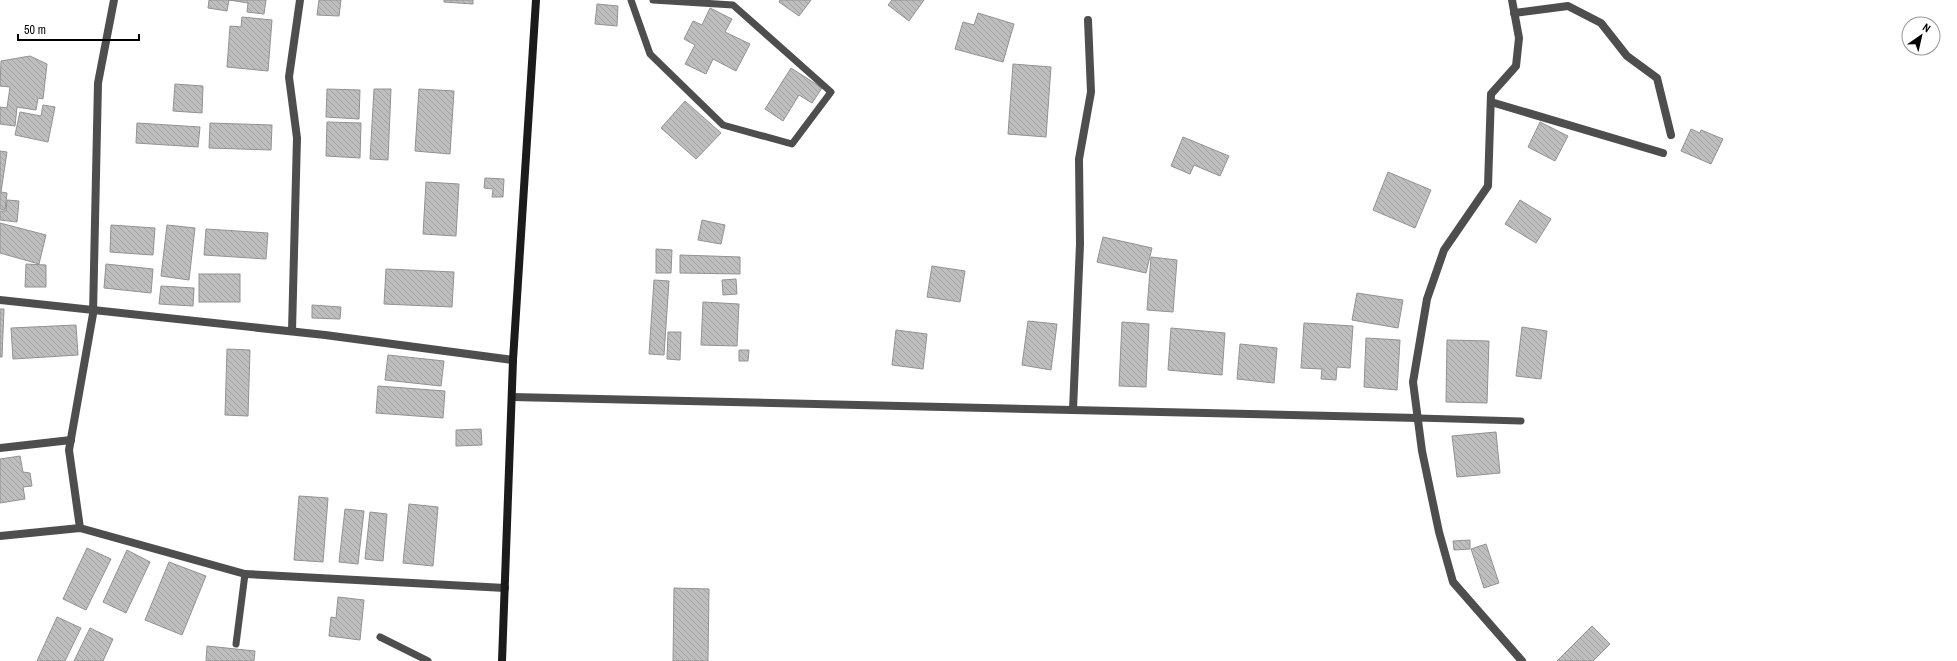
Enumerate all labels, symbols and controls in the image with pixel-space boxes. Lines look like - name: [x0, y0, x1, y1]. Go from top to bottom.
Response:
- scale bar: [18, 16, 139, 42]
- north arrow: [1901, 16, 1941, 56]
- text: N: [1920, 20, 1933, 35]
- text: 50 m: [24, 22, 46, 38]

